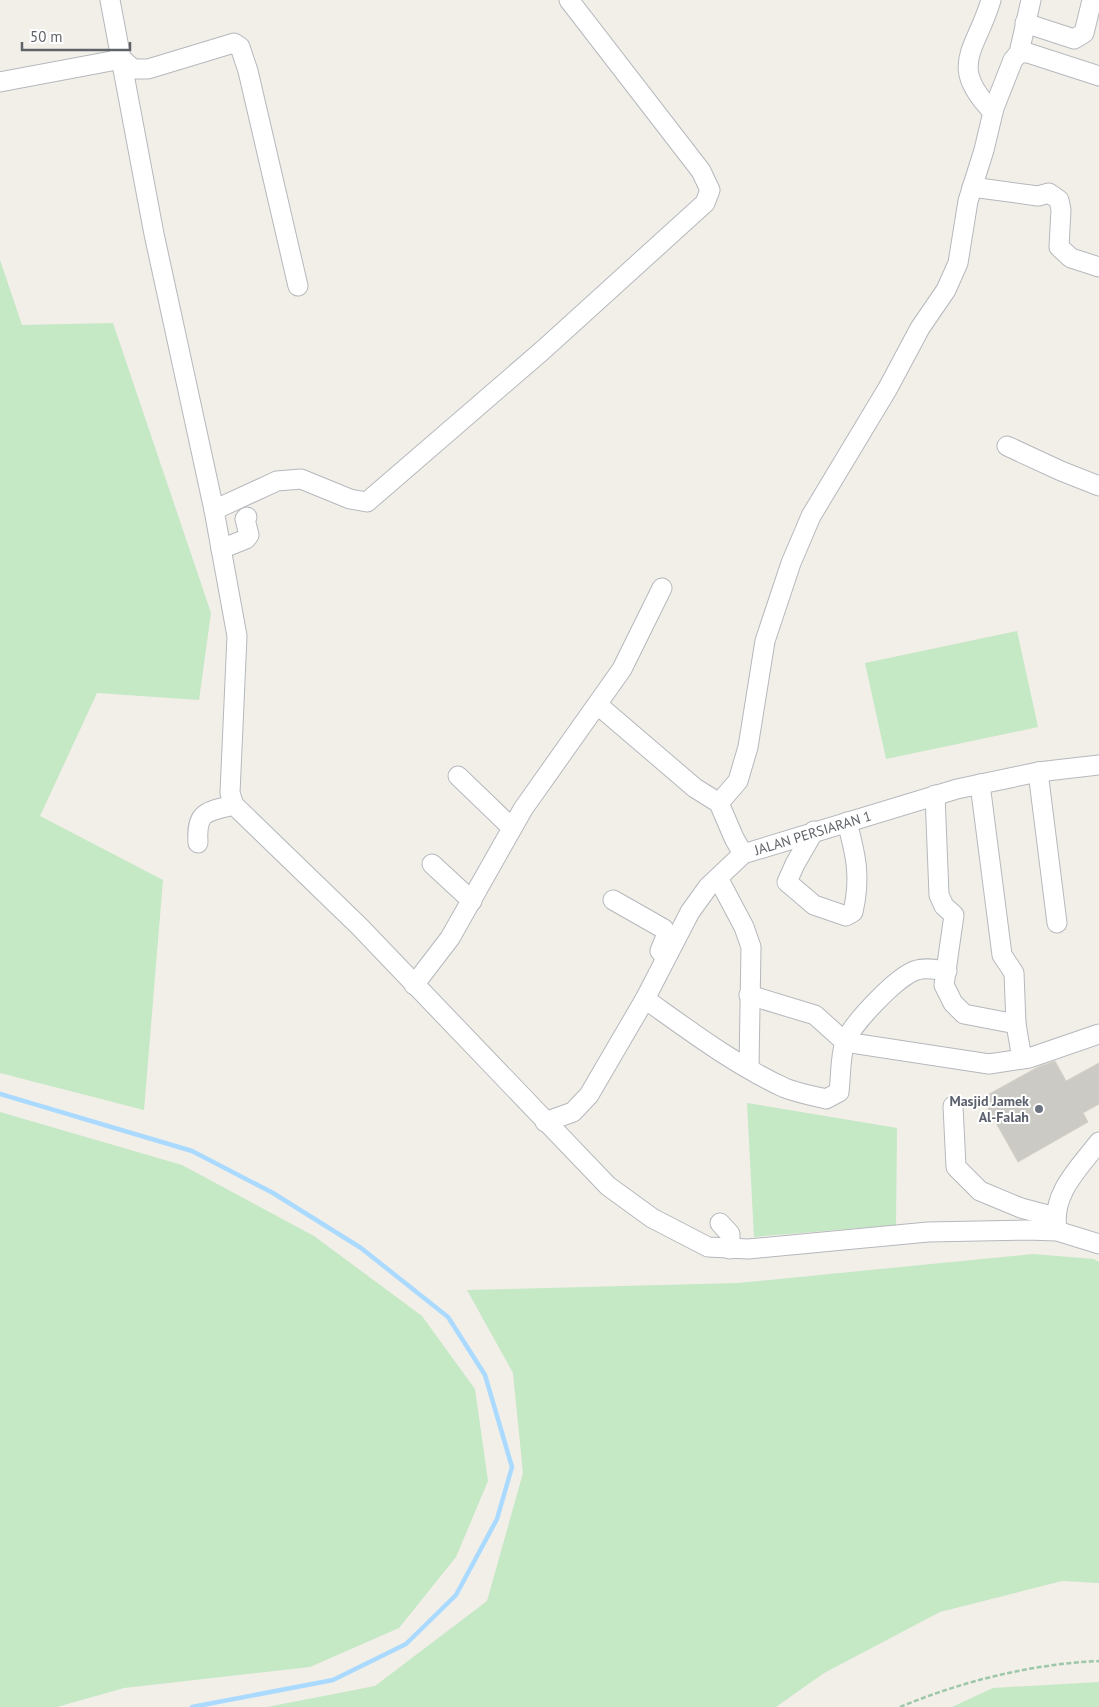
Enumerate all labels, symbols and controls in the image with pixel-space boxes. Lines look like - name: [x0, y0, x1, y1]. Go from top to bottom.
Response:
- scale bar: [22, 20, 130, 52]
- text: 50 m: [30, 27, 63, 46]
- street label: JALAN PERSIARAN 1: [751, 807, 873, 859]
- place label: Masjid Jamek Al-Falah: [949, 1092, 1029, 1126]
- marker: Masjid Jamek Al-Falah: [1033, 1103, 1045, 1115]

